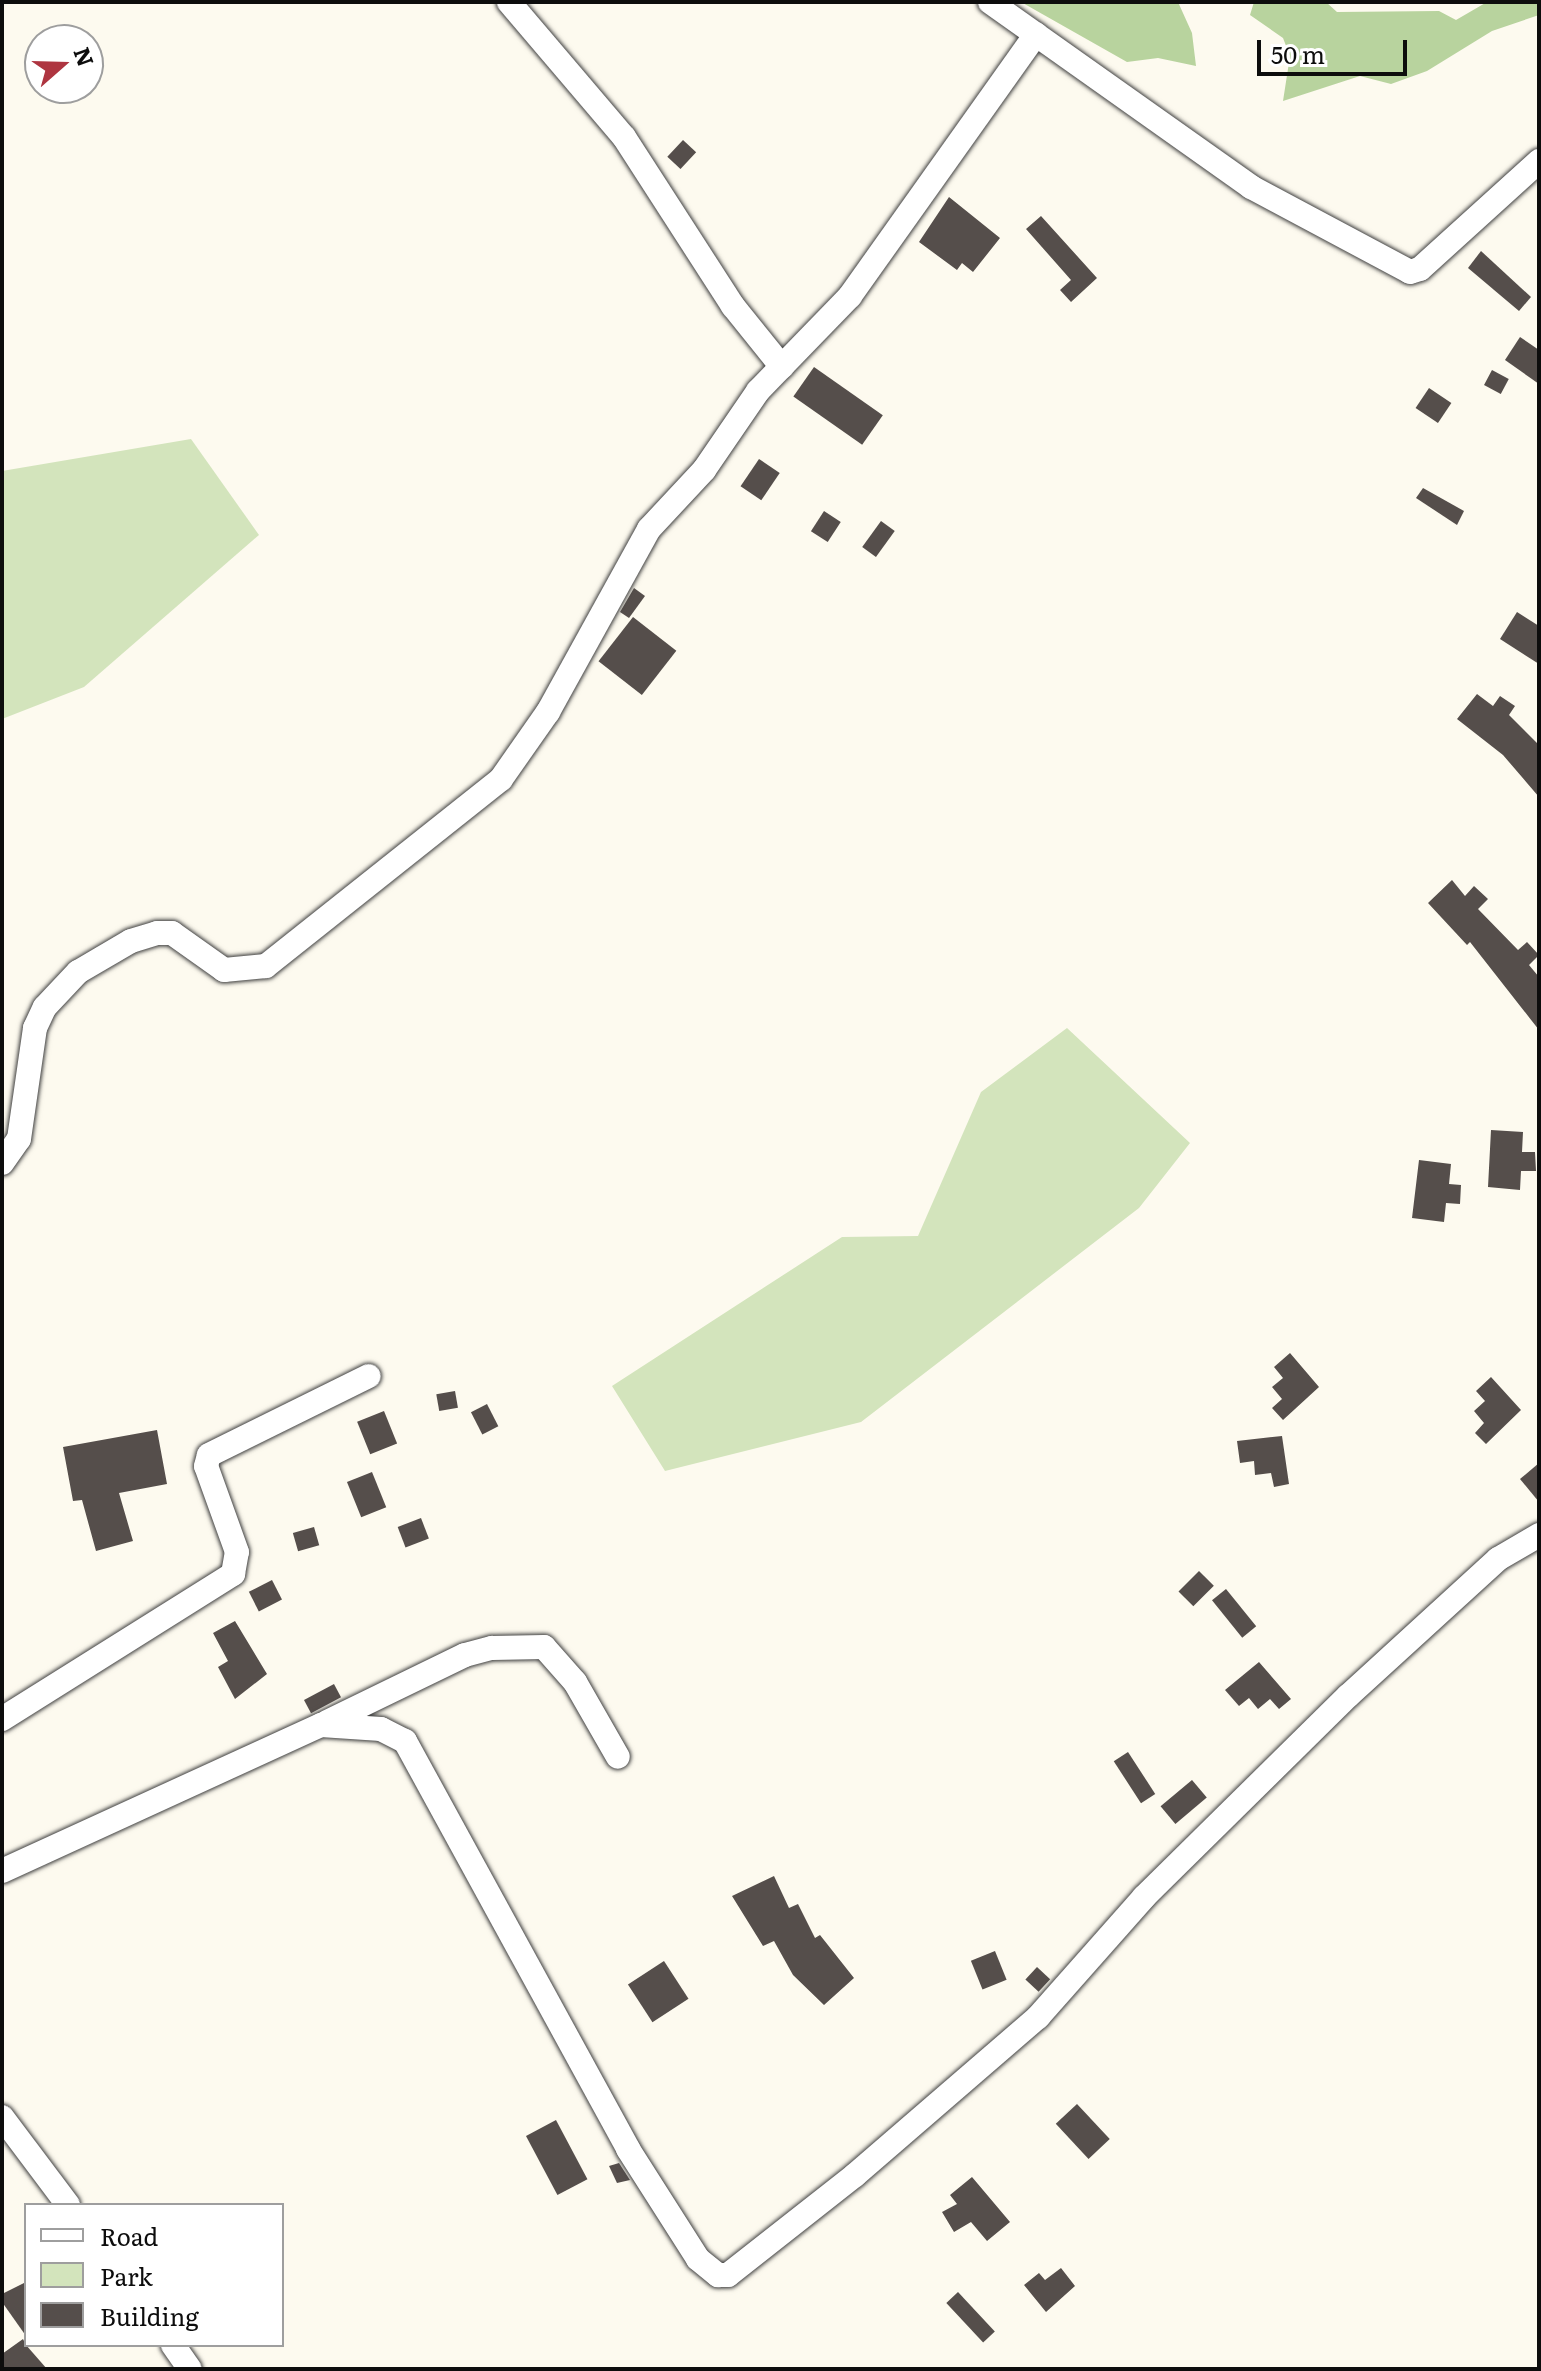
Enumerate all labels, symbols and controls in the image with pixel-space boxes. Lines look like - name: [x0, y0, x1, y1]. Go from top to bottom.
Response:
- north arrow: [24, 24, 104, 104]
- scale bar: [1261, 24, 1411, 74]
- text: 50 m: [1271, 36, 1325, 71]
- text: N: [66, 42, 104, 71]
- legend: [24, 2203, 284, 2347]
- text: Road: [100, 2218, 158, 2253]
- text: Park: [100, 2258, 153, 2293]
- text: Building: [100, 2298, 199, 2333]

